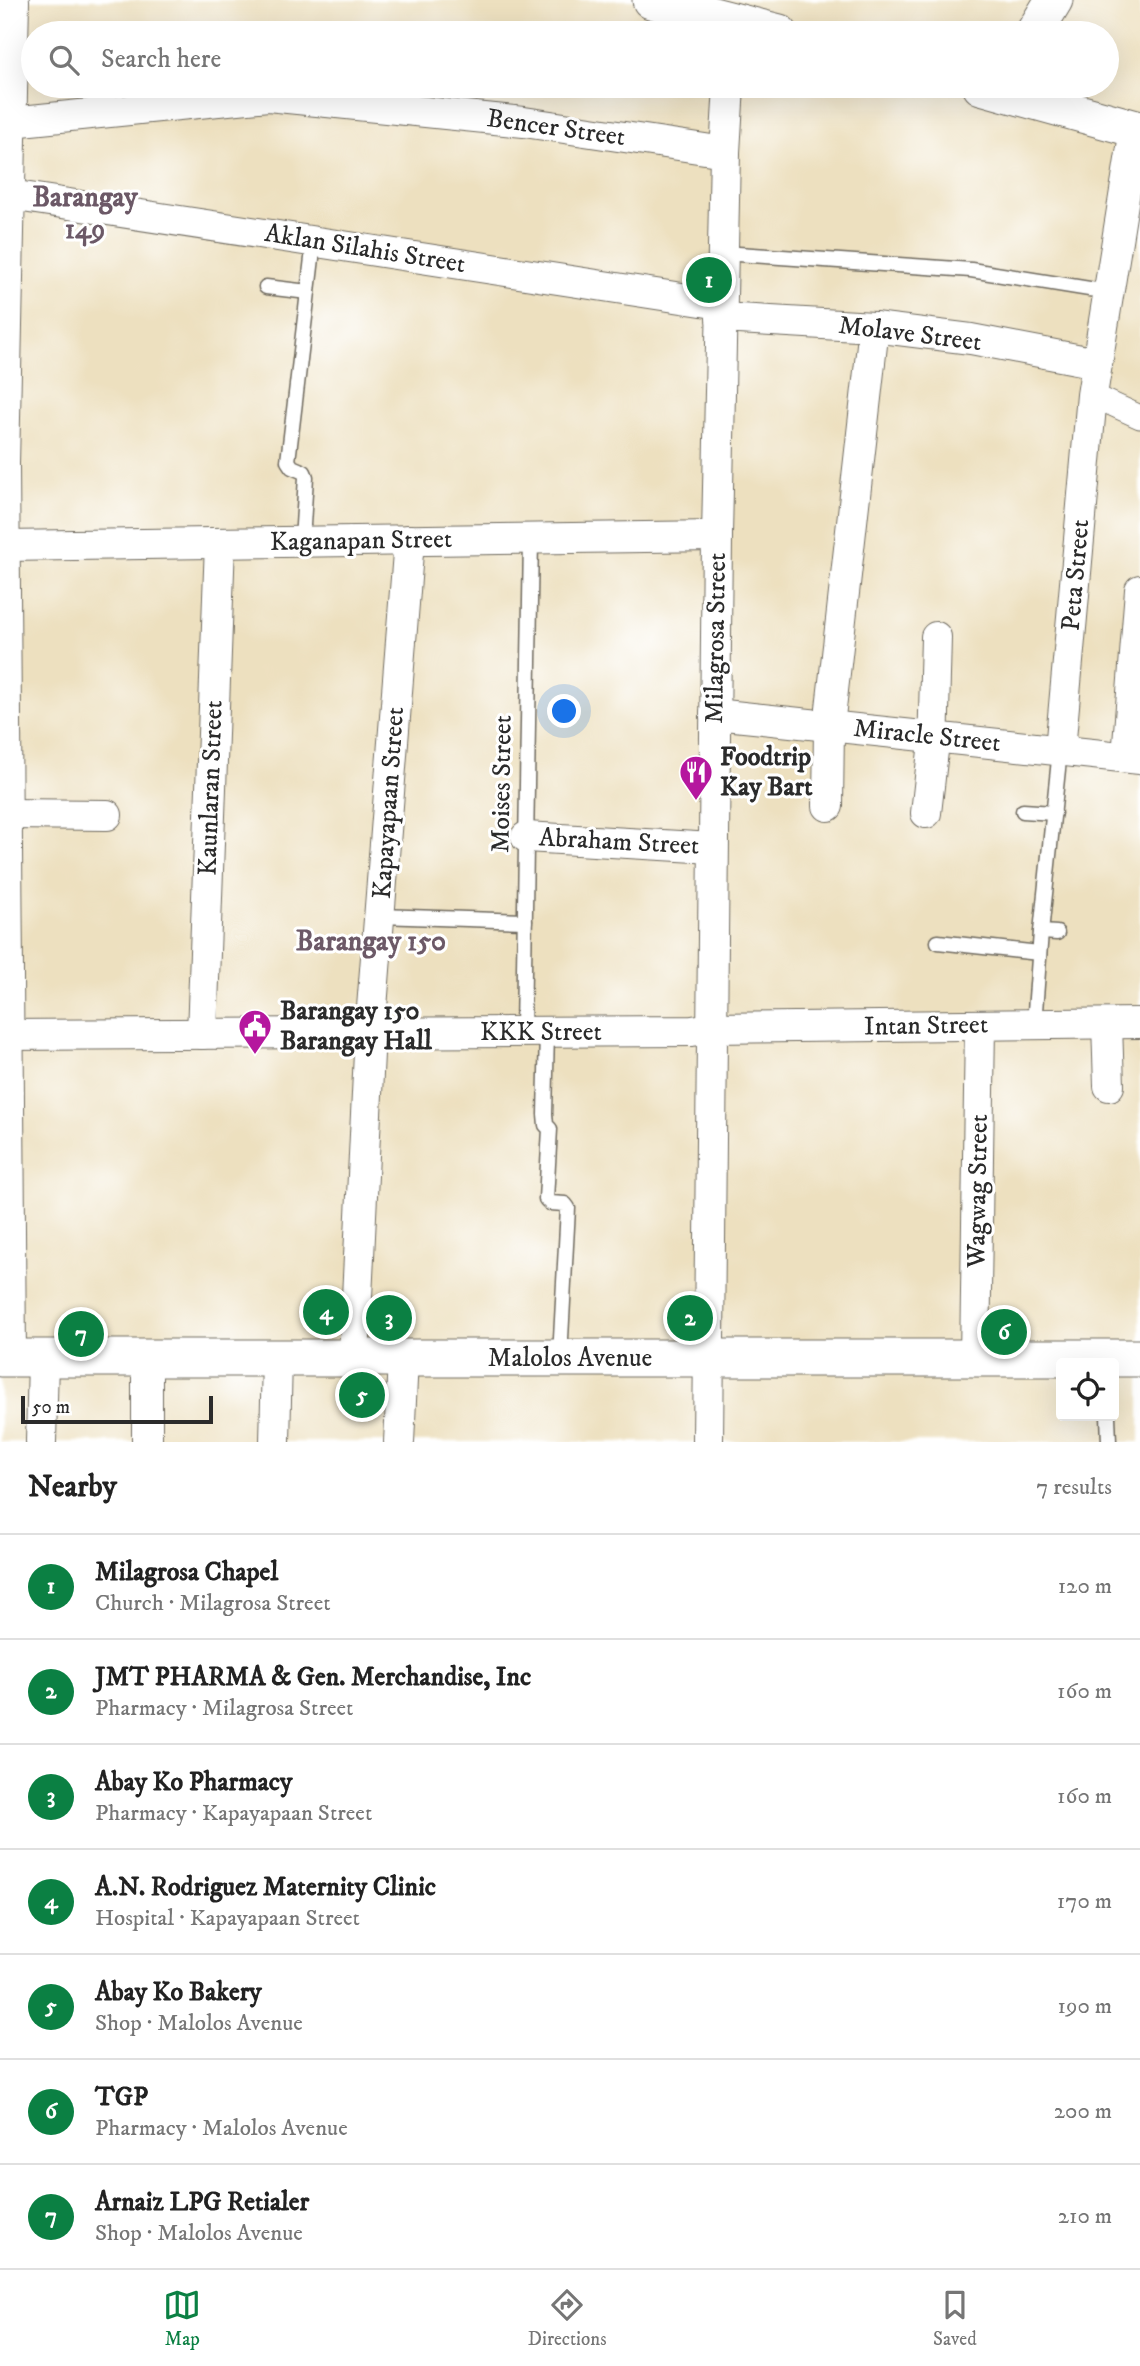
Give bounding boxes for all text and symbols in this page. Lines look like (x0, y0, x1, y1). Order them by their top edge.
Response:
search box (21, 21, 1119, 98)
icon: search (45, 41, 83, 79)
text: Search here (101, 43, 221, 76)
street label: Bencer Street (485, 102, 627, 154)
district label: Barangay 149 (32, 180, 138, 247)
street label: Aklan Silahis Street (262, 217, 468, 281)
pin: 1 (686, 254, 732, 306)
street label: Molave Street (837, 309, 983, 359)
street label: Peta Street (1055, 518, 1097, 632)
street label: Kaganapan Street (270, 523, 452, 559)
street label: Milagrosa Street (698, 552, 734, 724)
your location (547, 694, 581, 728)
street label: Kaunlaran Street (191, 700, 231, 876)
street label: Kapayapaan Street (366, 706, 412, 900)
street label: Miracle Street (852, 712, 1002, 760)
street label: Moises Street (484, 715, 520, 853)
place label: Foodtrip Kay Bart (720, 741, 813, 804)
restaurant icon: Foodtrip Kay Bart (677, 753, 715, 802)
street label: Abraham Street (538, 821, 700, 863)
district label: Barangay 150 (296, 924, 446, 959)
place label: Barangay 150 Barangay Hall (280, 995, 433, 1058)
public building icon: Barangay 150 Barangay Hall (236, 1007, 274, 1056)
street label: Intan Street (864, 1008, 988, 1044)
street label: KKK Street (480, 1016, 602, 1049)
street label: Wagwag Street (960, 1114, 996, 1269)
pin: 4 (303, 1286, 349, 1338)
pin: 3 (366, 1292, 412, 1344)
pin: 2 (667, 1292, 713, 1344)
pin: 6 (981, 1306, 1027, 1358)
pin: 7 (58, 1308, 104, 1360)
street label: Malolos Avenue (488, 1342, 652, 1375)
map controls (1056, 1358, 1119, 1421)
button: locate (1056, 1358, 1119, 1421)
pin: 5 (339, 1369, 385, 1421)
scale bar (21, 1393, 214, 1425)
text: 50 m (32, 1396, 70, 1419)
text: Nearby (28, 1469, 117, 1506)
text: 7 results (1036, 1473, 1112, 1502)
text: Milagrosa Chapel (95, 1556, 278, 1589)
text: 1 (47, 1572, 55, 1601)
text: 120 m (1058, 1572, 1112, 1601)
text: Church · Milagrosa Street (95, 1589, 331, 1618)
text: JMT PHARMA & Gen. Merchandise, Inc (95, 1661, 531, 1694)
text: 2 (45, 1677, 57, 1706)
text: 160 m (1057, 1677, 1112, 1706)
text: Pharmacy · Milagrosa Street (95, 1694, 353, 1723)
text: Abay Ko Pharmacy (95, 1766, 292, 1799)
text: 3 (47, 1782, 55, 1811)
text: 160 m (1057, 1782, 1112, 1811)
text: Pharmacy · Kapayapaan Street (95, 1799, 372, 1828)
text: A.N. Rodriguez Maternity Clinic (95, 1871, 436, 1904)
text: 4 (44, 1887, 58, 1916)
text: 170 m (1057, 1887, 1112, 1916)
text: Hospital · Kapayapaan Street (95, 1904, 360, 1933)
text: Abay Ko Bakery (95, 1976, 262, 2009)
text: 5 (45, 1992, 57, 2021)
text: 190 m (1058, 1992, 1112, 2021)
text: Shop · Malolos Avenue (95, 2009, 303, 2038)
text: TGP (95, 2081, 148, 2114)
text: 6 (45, 2097, 57, 2126)
text: 200 m (1054, 2097, 1112, 2126)
text: Pharmacy · Malolos Avenue (95, 2114, 348, 2143)
text: Arnaiz LPG Retialer (95, 2186, 309, 2219)
text: 7 (45, 2202, 57, 2231)
text: 210 m (1058, 2202, 1112, 2231)
text: Shop · Malolos Avenue (95, 2219, 303, 2248)
tab: Map (163, 2286, 201, 2351)
tab: Directions (528, 2286, 607, 2351)
tab: Saved (933, 2286, 977, 2351)

